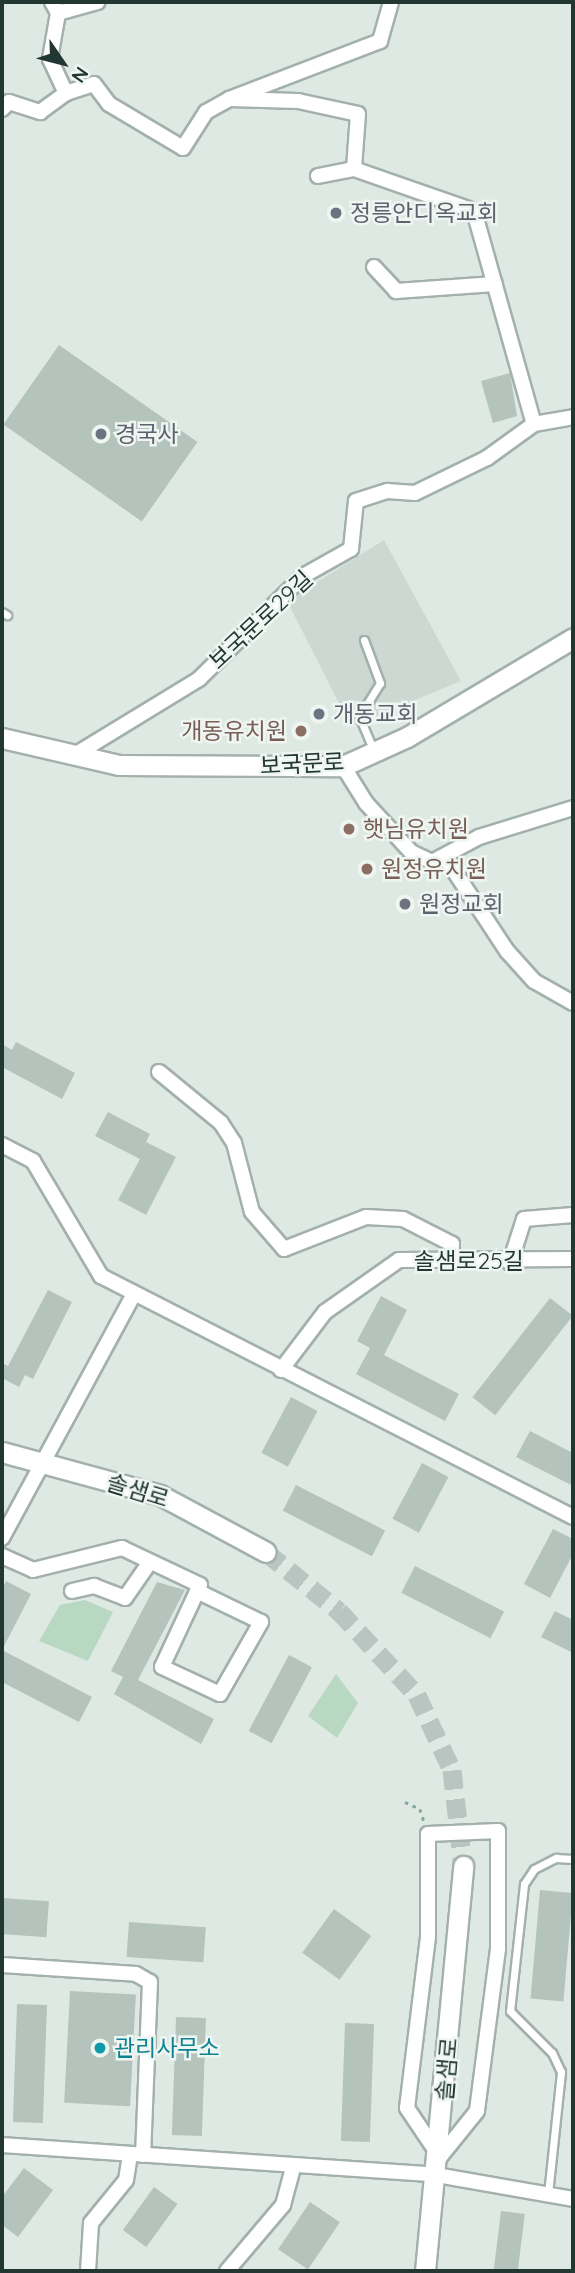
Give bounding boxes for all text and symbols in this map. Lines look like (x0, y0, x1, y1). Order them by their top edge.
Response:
north arrow (28, 28, 98, 98)
text: N (66, 62, 94, 88)
place label: 정릉안디옥교회 (350, 199, 498, 227)
marker: 정릉안디옥교회 (328, 205, 344, 221)
place label: 경국사 (115, 420, 178, 448)
marker: 경국사 (93, 426, 109, 442)
street label: 보국문로29길 (204, 565, 318, 675)
place label: 개동교회 (333, 700, 418, 728)
marker: 개동교회 (311, 706, 327, 722)
place label: 개동유치원 (181, 717, 287, 745)
marker: 개동유치원 (293, 723, 309, 739)
street label: 보국문로 (259, 748, 345, 780)
place label: 햇님유치원 (363, 815, 469, 843)
marker: 햇님유치원 (341, 821, 357, 837)
place label: 원정유치원 (381, 855, 487, 883)
marker: 원정유치원 (359, 861, 375, 877)
place label: 원정교회 (419, 890, 504, 918)
marker: 원정교회 (397, 896, 413, 912)
street label: 솔샘로25길 (414, 1247, 524, 1275)
street label: 솔샘로 (104, 1469, 172, 1513)
place label: 관리사무소 (114, 2034, 220, 2062)
street label: 솔샘로 (430, 2036, 464, 2102)
marker: 관리사무소 (92, 2040, 108, 2056)

